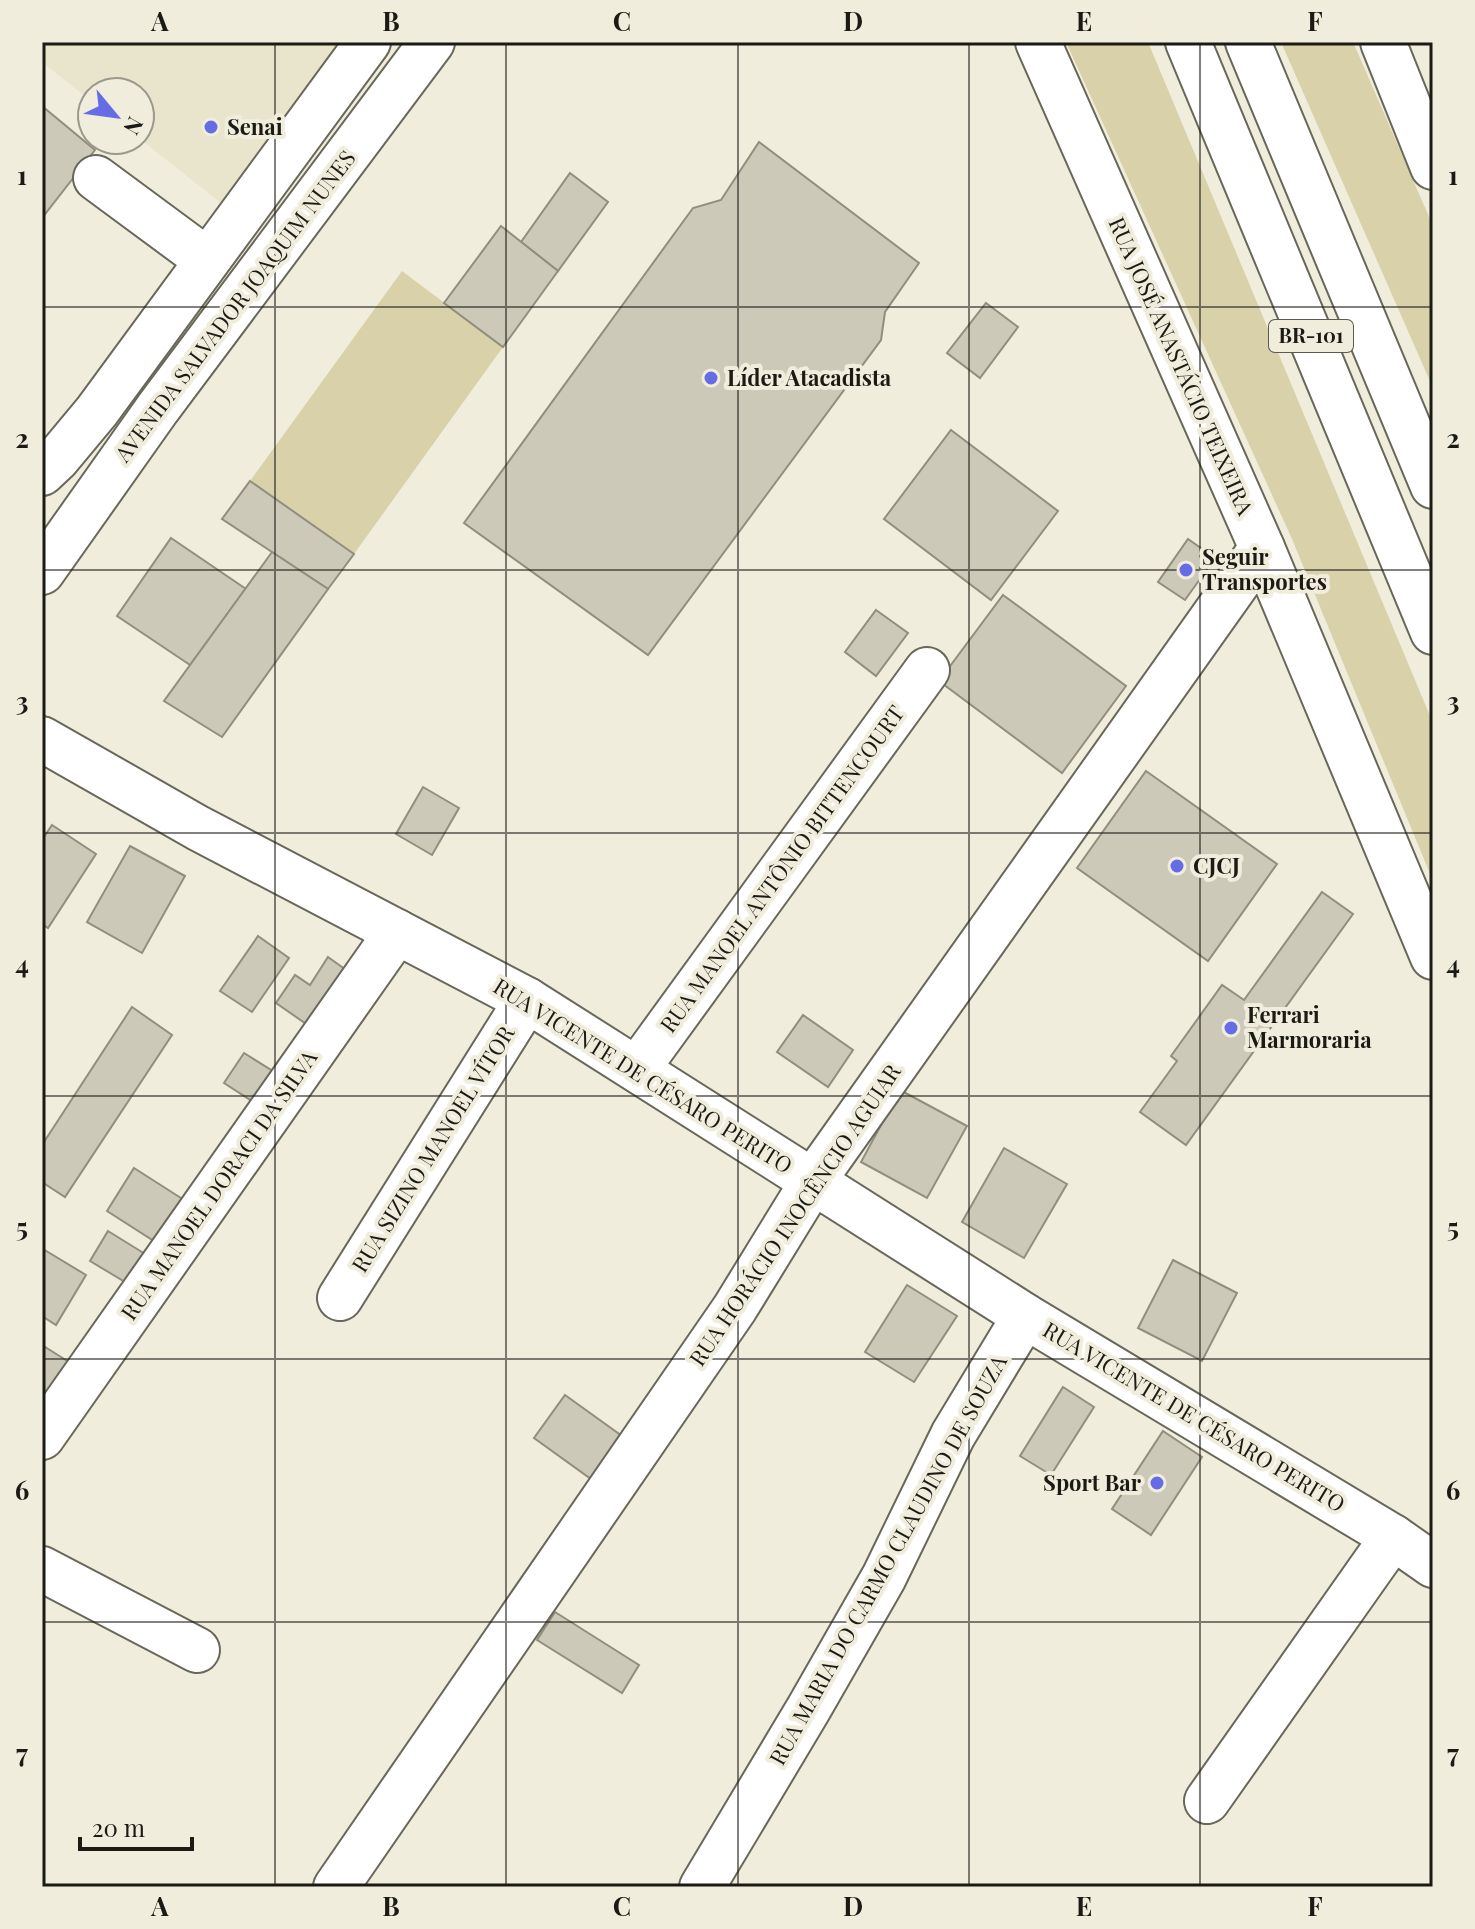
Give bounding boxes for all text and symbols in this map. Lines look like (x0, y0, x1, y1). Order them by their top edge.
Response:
text: A (150, 3, 169, 38)
text: B (382, 3, 400, 38)
text: C (613, 3, 631, 38)
text: D (843, 3, 863, 38)
text: E (1076, 3, 1092, 38)
text: F (1307, 3, 1323, 38)
north arrow (76, 76, 156, 156)
place label: Senai (227, 111, 283, 141)
text: N (117, 112, 151, 140)
marker: Senai (202, 118, 220, 136)
street label: AVENIDA SALVADOR JOAQUIM NUNES (106, 144, 361, 468)
text: 1 (17, 157, 27, 192)
text: 1 (1448, 157, 1458, 192)
street label: RUA JOSÉ ANASTÁCIO TEIXEIRA (1103, 212, 1261, 519)
road number: BR-101 (1269, 320, 1353, 352)
place label: Líder Atacadista (727, 362, 892, 392)
marker: Líder Atacadista (702, 369, 720, 387)
text: 2 (15, 420, 29, 455)
text: 2 (1446, 420, 1460, 455)
place label: Seguir Transportes (1202, 541, 1327, 596)
marker: Seguir Transportes (1177, 561, 1195, 579)
text: 3 (16, 683, 28, 718)
text: 3 (1447, 683, 1459, 718)
street label: RUA MANOEL ANTÔNIO BITTENCOURT (652, 699, 910, 1038)
place label: CJCJ (1193, 850, 1240, 880)
marker: CJCJ (1168, 857, 1186, 875)
text: 4 (15, 946, 29, 981)
text: 4 (1446, 946, 1460, 981)
street label: RUA VICENTE DE CÉSARO PERITO (488, 970, 799, 1180)
place label: Ferrari Marmoraria (1247, 999, 1372, 1054)
street label: RUA SIZINO MANOEL VÍTOR (344, 1019, 521, 1277)
marker: Ferrari Marmoraria (1222, 1019, 1240, 1037)
street label: RUA MANOEL DORACI DA SILVA (113, 1043, 323, 1325)
street label: RUA HORÁCIO INOCÊNCIO AGUIAR (682, 1057, 907, 1371)
text: 5 (16, 1209, 28, 1244)
text: 5 (1447, 1209, 1459, 1244)
street label: RUA VICENTE DE CÉSARO PERITO (1038, 1314, 1351, 1518)
street label: RUA MARIA DO CARMO CLAUDINO DE SOUZA (761, 1349, 1013, 1770)
place label: Sport Bar (1043, 1467, 1142, 1497)
text: 6 (15, 1472, 29, 1507)
text: 6 (1446, 1472, 1460, 1507)
marker: Sport Bar (1148, 1474, 1166, 1492)
text: 7 (16, 1735, 28, 1770)
text: 7 (1447, 1735, 1459, 1770)
scale bar (80, 1801, 192, 1851)
text: 20 m (92, 1811, 145, 1843)
text: A (150, 1888, 169, 1923)
text: B (382, 1888, 400, 1923)
text: C (613, 1888, 631, 1923)
text: D (843, 1888, 863, 1923)
text: E (1076, 1888, 1092, 1923)
text: F (1307, 1888, 1323, 1923)

